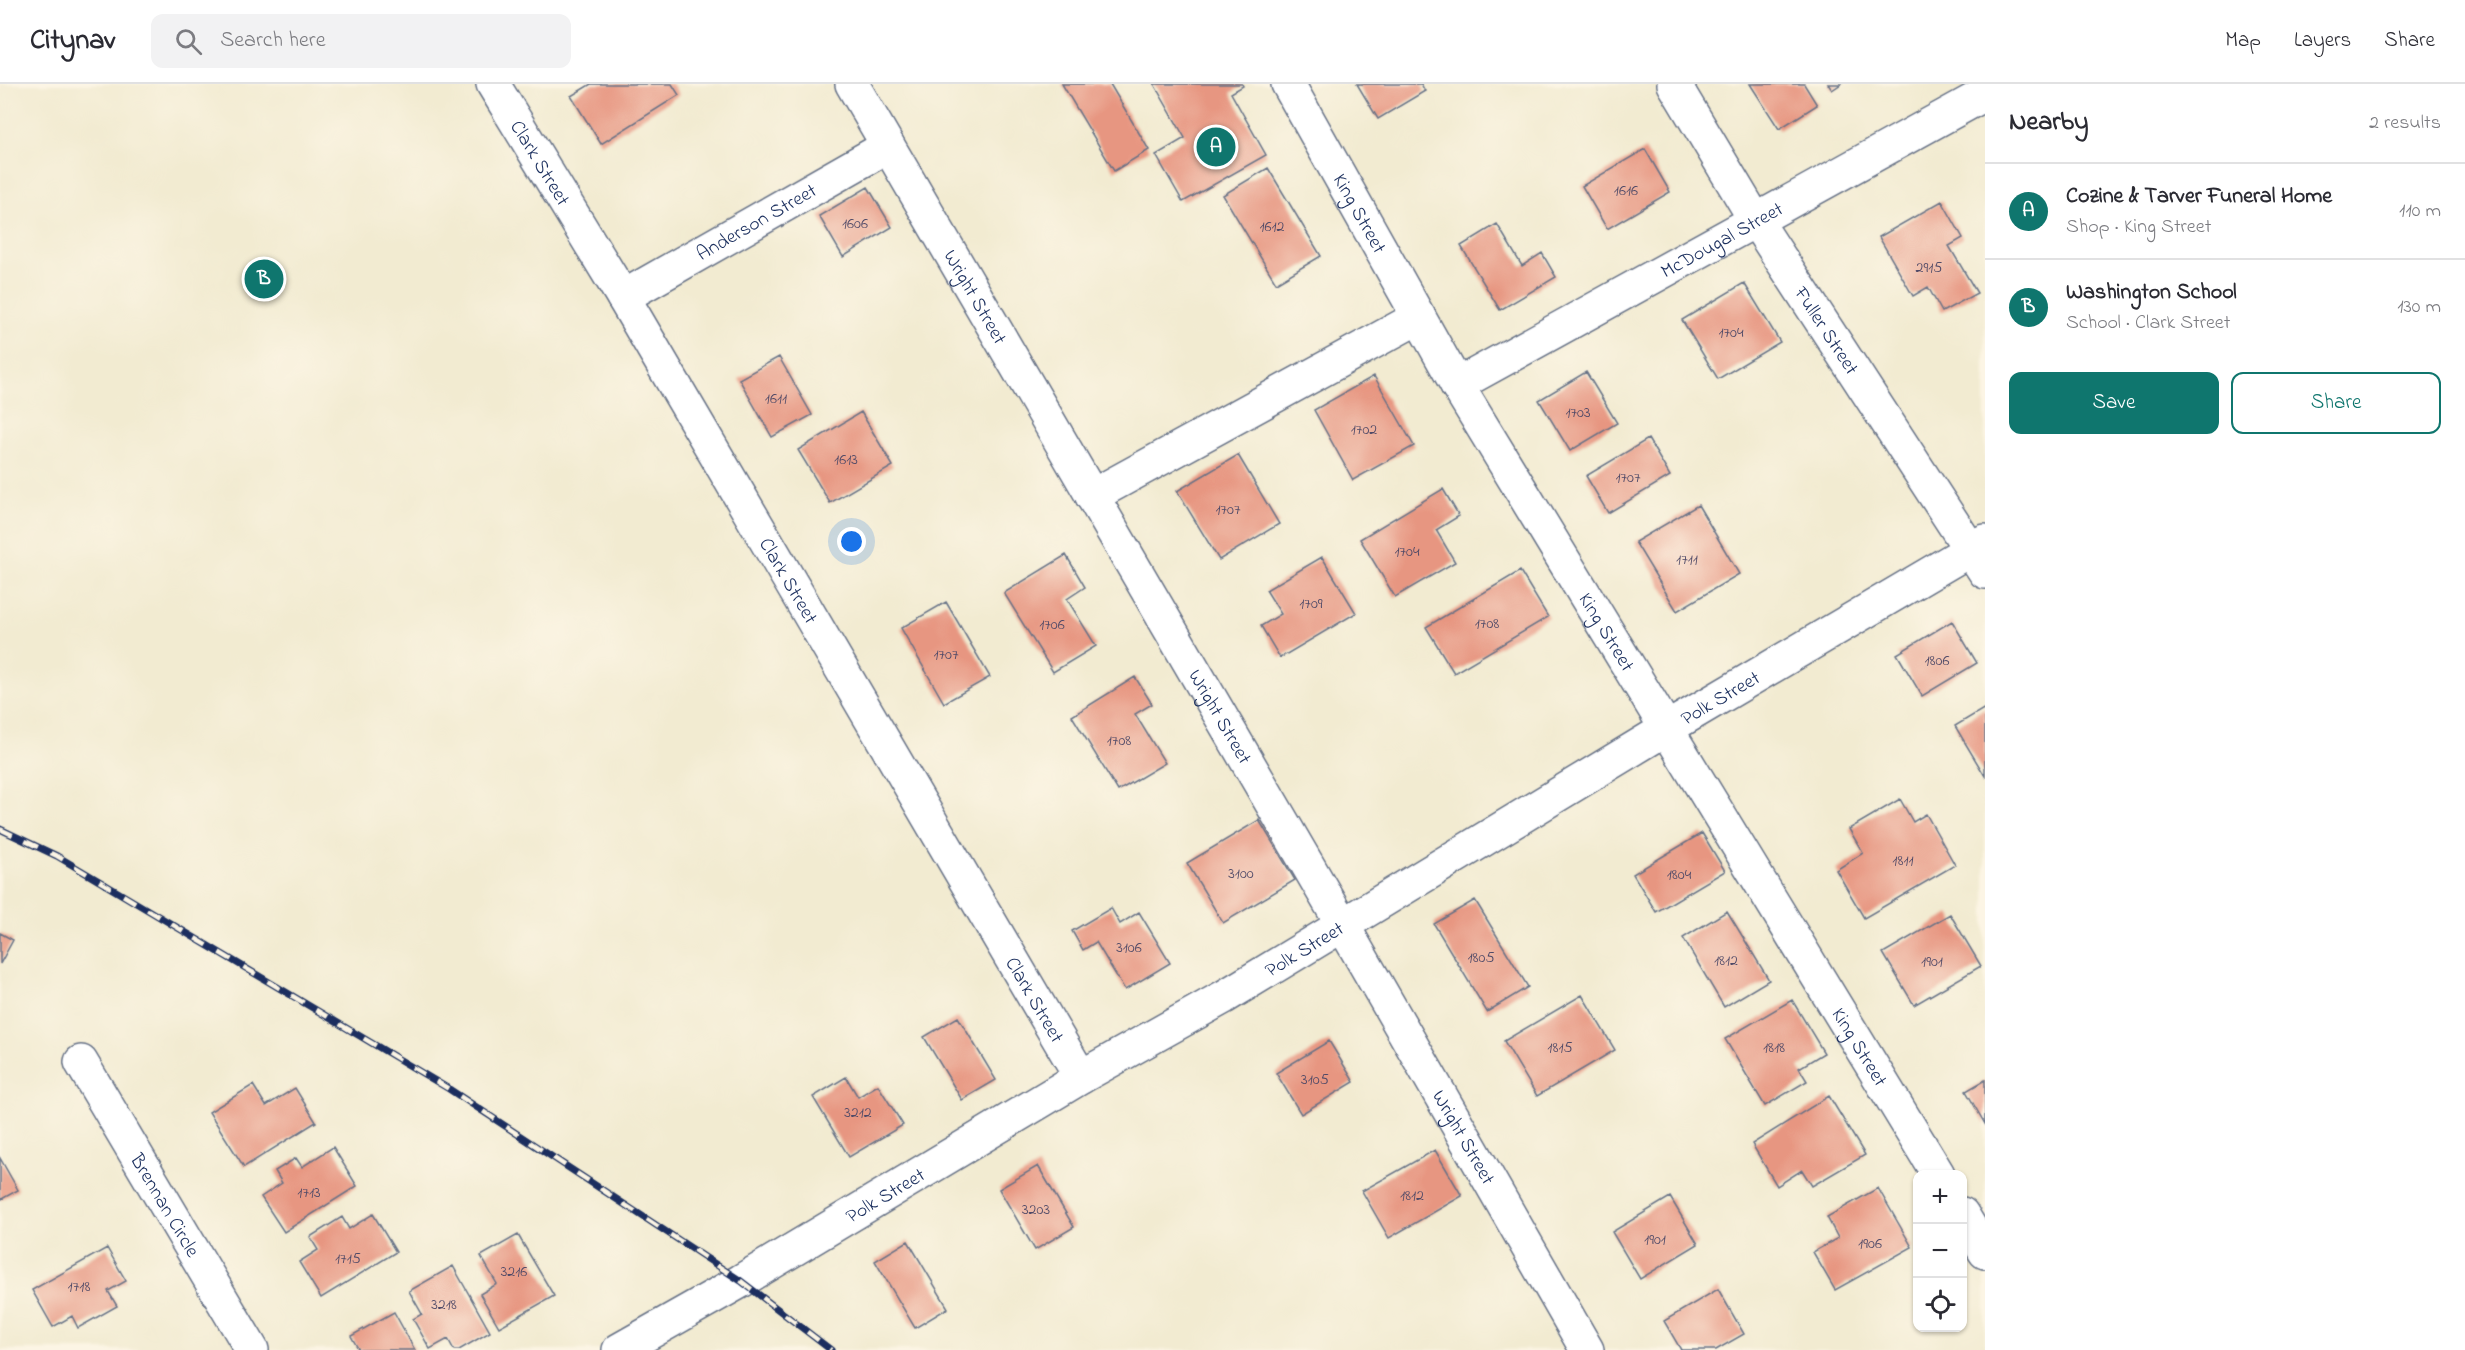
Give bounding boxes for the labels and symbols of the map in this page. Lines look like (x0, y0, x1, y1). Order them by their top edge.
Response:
street label: Clark Street (502, 115, 576, 212)
pin: A (1196, 124, 1236, 170)
street label: King Street (1324, 169, 1393, 260)
street label: Anderson Street (692, 177, 823, 269)
house number: 1616 (1614, 179, 1638, 203)
street label: McDougal Street (1656, 196, 1790, 287)
house number: 1606 (842, 212, 868, 236)
house number: 1612 (1259, 215, 1285, 239)
street label: Wright Street (935, 245, 1013, 351)
pin: B (244, 256, 284, 302)
house number: 2915 (1915, 256, 1943, 280)
street label: Fuller Street (1785, 281, 1865, 382)
house number: 1704 (1718, 321, 1744, 345)
house number: 1611 (765, 387, 787, 411)
house number: 1703 (1565, 401, 1591, 425)
house number: 1702 (1351, 418, 1377, 442)
house number: 1613 (834, 448, 858, 472)
house number: 1707 (1615, 466, 1641, 490)
house number: 1707 (1215, 498, 1241, 522)
your location (837, 527, 866, 556)
street label: Clark Street (750, 533, 824, 630)
house number: 1704 (1394, 540, 1420, 564)
house number: 1711 (1676, 548, 1698, 572)
street label: King Street (1570, 588, 1641, 678)
house number: 1709 (1299, 592, 1323, 616)
house number: 1708 (1475, 612, 1499, 636)
house number: 1706 (1039, 613, 1065, 637)
house number: 1707 (933, 643, 959, 667)
house number: 1806 (1924, 649, 1950, 673)
street label: Polk Street (1676, 664, 1767, 734)
street label: Wright Street (1180, 665, 1258, 771)
house number: 1708 (1107, 729, 1131, 753)
house number: 1811 (1892, 849, 1914, 873)
house number: 3100 (1228, 862, 1254, 886)
house number: 1804 (1667, 863, 1692, 887)
street label: Polk Street (1260, 915, 1351, 986)
house number: 3106 (1116, 936, 1142, 960)
house number: 1805 (1467, 946, 1495, 970)
house number: 1812 (1714, 949, 1738, 973)
house number: 1901 (1921, 950, 1943, 974)
street label: Clark Street (997, 952, 1070, 1049)
street label: King Street (1823, 1003, 1894, 1093)
house number: 1815 (1547, 1036, 1573, 1060)
house number: 1818 (1763, 1036, 1785, 1060)
house number: 3105 (1301, 1068, 1329, 1092)
street label: Wright Street (1423, 1085, 1501, 1191)
house number: 3212 (844, 1101, 872, 1125)
street label: Brennan Circle (121, 1148, 206, 1263)
street label: Polk Street (841, 1162, 932, 1232)
house number: 1713 (297, 1181, 321, 1205)
house number: 1812 (1400, 1184, 1424, 1208)
house number: 3203 (1022, 1198, 1050, 1222)
house number: 1901 (1644, 1228, 1666, 1252)
house number: 1906 (1858, 1232, 1882, 1256)
house number: 1715 (335, 1247, 361, 1271)
house number: 3216 (501, 1260, 527, 1284)
house number: 1718 (68, 1275, 90, 1299)
house number: 3218 (431, 1293, 457, 1317)

